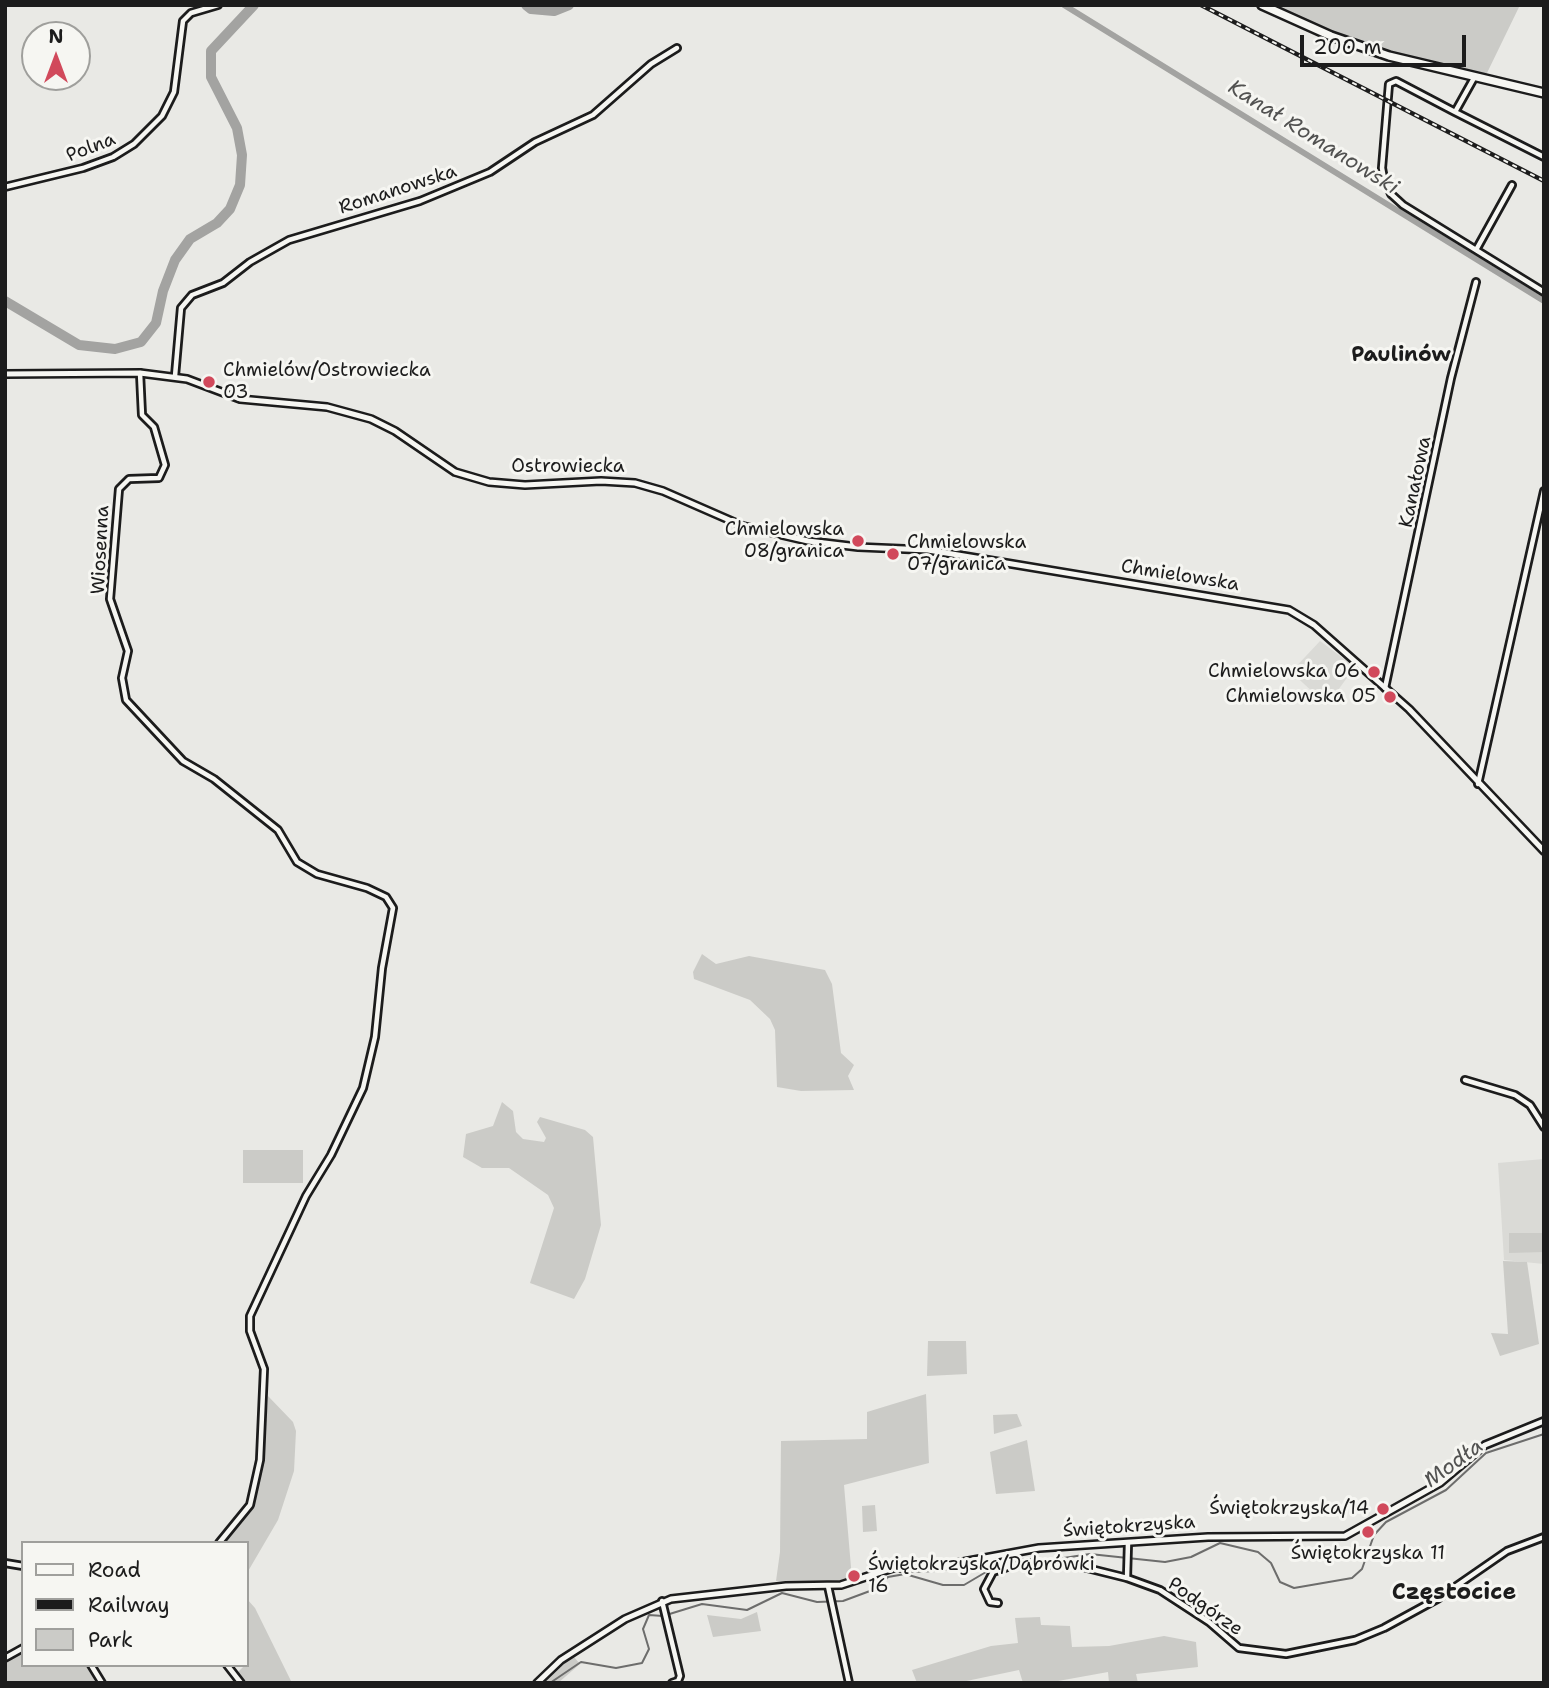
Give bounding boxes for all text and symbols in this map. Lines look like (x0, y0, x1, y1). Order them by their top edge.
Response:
north arrow (21, 21, 91, 91)
scale bar (1304, 21, 1470, 65)
text: N (48, 24, 64, 49)
text: 200 m (1313, 33, 1382, 61)
water label: Kanał Romanowski (1223, 75, 1403, 201)
street label: Polna (63, 128, 119, 168)
street label: Romanowska (336, 160, 460, 220)
district label: Paulinów (1351, 343, 1451, 369)
place label: Chmielów/Ostrowiecka 03 (223, 360, 431, 404)
marker: Chmielów/Ostrowiecka 03 (201, 374, 217, 390)
street label: Kanałowa (1395, 434, 1437, 530)
street label: Ostrowiecka (511, 456, 625, 478)
street label: Wiosenna (87, 505, 115, 595)
place label: Chmielowska 08/granica (725, 519, 844, 563)
place label: Chmielowska 07/granica (907, 532, 1026, 576)
marker: Chmielowska 08/granica (850, 533, 866, 549)
marker: Chmielowska 07/granica (885, 546, 901, 562)
street label: Chmielowska (1119, 555, 1241, 597)
place label: Chmielowska 06 (1208, 661, 1360, 683)
marker: Chmielowska 06 (1366, 664, 1382, 680)
place label: Chmielowska 05 (1226, 686, 1376, 708)
marker: Chmielowska 05 (1382, 689, 1398, 705)
water label: Modła (1420, 1434, 1488, 1494)
place label: Świętokrzyska/14 (1209, 1498, 1369, 1520)
marker: Świętokrzyska/14 (1375, 1501, 1391, 1517)
street label: Świętokrzyska (1062, 1511, 1196, 1543)
marker: Świętokrzyska 11 (1360, 1524, 1376, 1540)
legend (21, 1541, 248, 1667)
place label: Świętokrzyska 11 (1291, 1543, 1445, 1565)
place label: Świętokrzyska/Dąbrówki 16 (868, 1554, 1095, 1598)
text: Road (88, 1556, 141, 1584)
marker: Świętokrzyska/Dąbrówki 16 (846, 1568, 862, 1584)
street label: Podgórze (1163, 1573, 1247, 1641)
district label: Częstocice (1392, 1579, 1516, 1607)
text: Railway (88, 1591, 170, 1619)
text: Park (88, 1626, 133, 1654)

